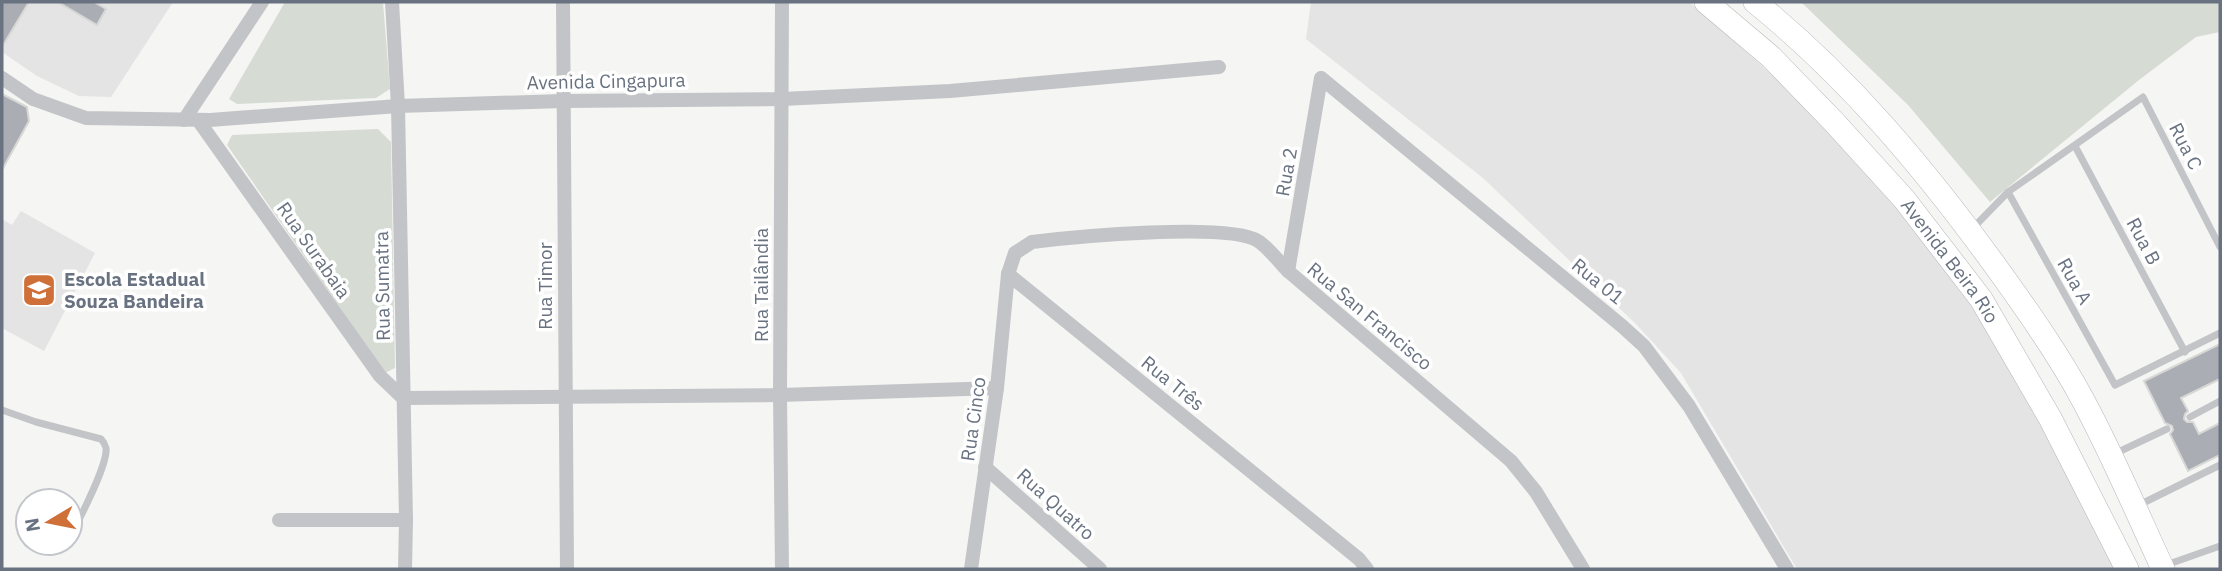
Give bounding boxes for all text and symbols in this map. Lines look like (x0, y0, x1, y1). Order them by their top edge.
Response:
street label: Avenida Cingapura (526, 68, 686, 94)
street label: Rua C (2164, 119, 2208, 174)
street label: Rua 2 (1270, 146, 1302, 198)
street label: Avenida Beira Rio (1896, 194, 2004, 327)
street label: Rua Surabaia (272, 197, 356, 303)
street label: Rua B (2122, 213, 2166, 269)
street label: Rua Tailândia (749, 228, 773, 342)
street label: Rua Sumatra (369, 231, 395, 341)
street label: Rua Timor (533, 242, 557, 330)
street label: Rua 01 (1567, 253, 1629, 309)
street label: Rua A (2052, 253, 2098, 309)
street label: Rua San Francisco (1303, 257, 1437, 375)
place label: Escola Estadual Souza Bandeira (64, 267, 205, 313)
school or university icon: Escola Estadual Souza Bandeira (20, 271, 58, 309)
street label: Rua Três (1137, 350, 1209, 416)
street label: Rua Cinco (955, 375, 991, 463)
street label: Rua Quatro (1012, 463, 1100, 545)
north arrow (14, 487, 84, 557)
text: N (19, 516, 45, 534)

